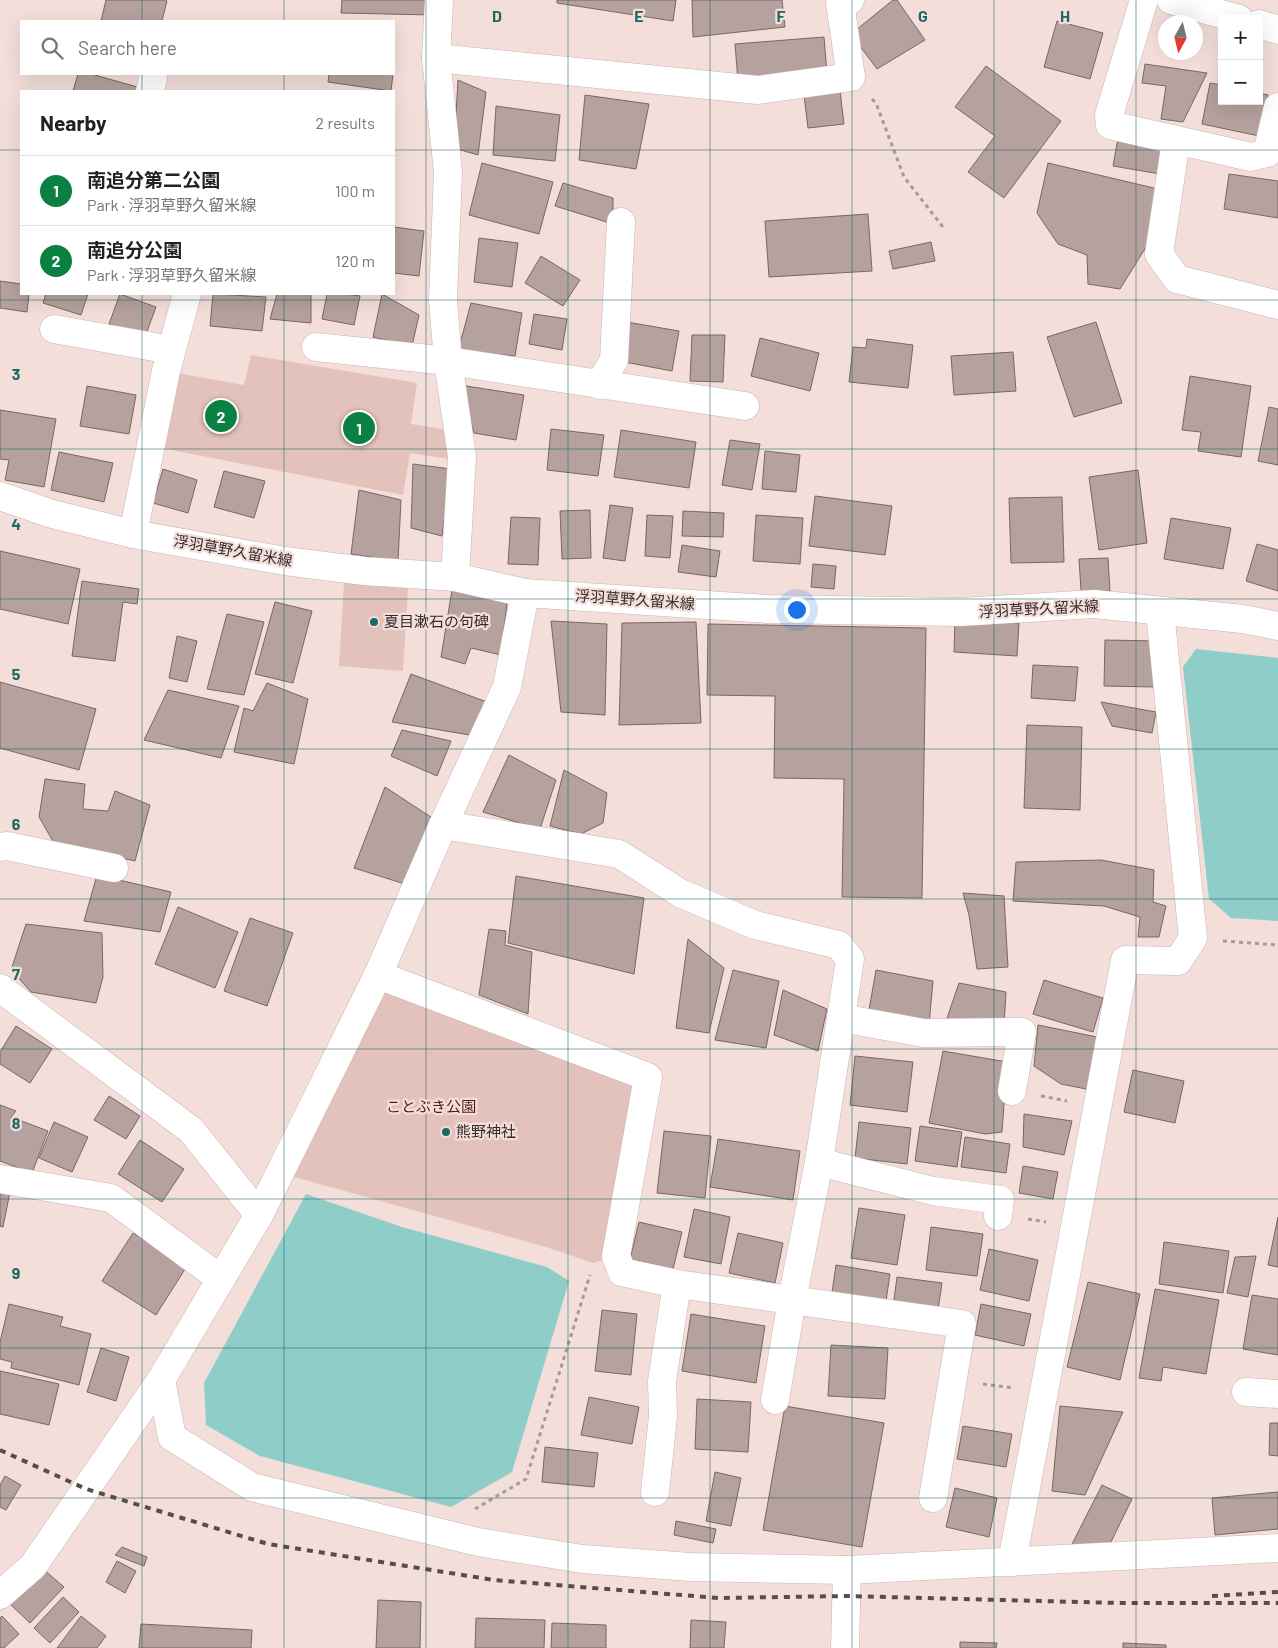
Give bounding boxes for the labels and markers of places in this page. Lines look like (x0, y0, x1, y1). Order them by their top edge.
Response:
pin: 2 (205, 397, 237, 435)
pin: 1 (343, 409, 375, 447)
place label: 夏目漱石の句碑 (384, 612, 489, 630)
marker: 夏目漱石の句碑 (368, 616, 380, 628)
place label: 熊野神社 (456, 1122, 516, 1140)
marker: 熊野神社 (440, 1126, 452, 1138)

